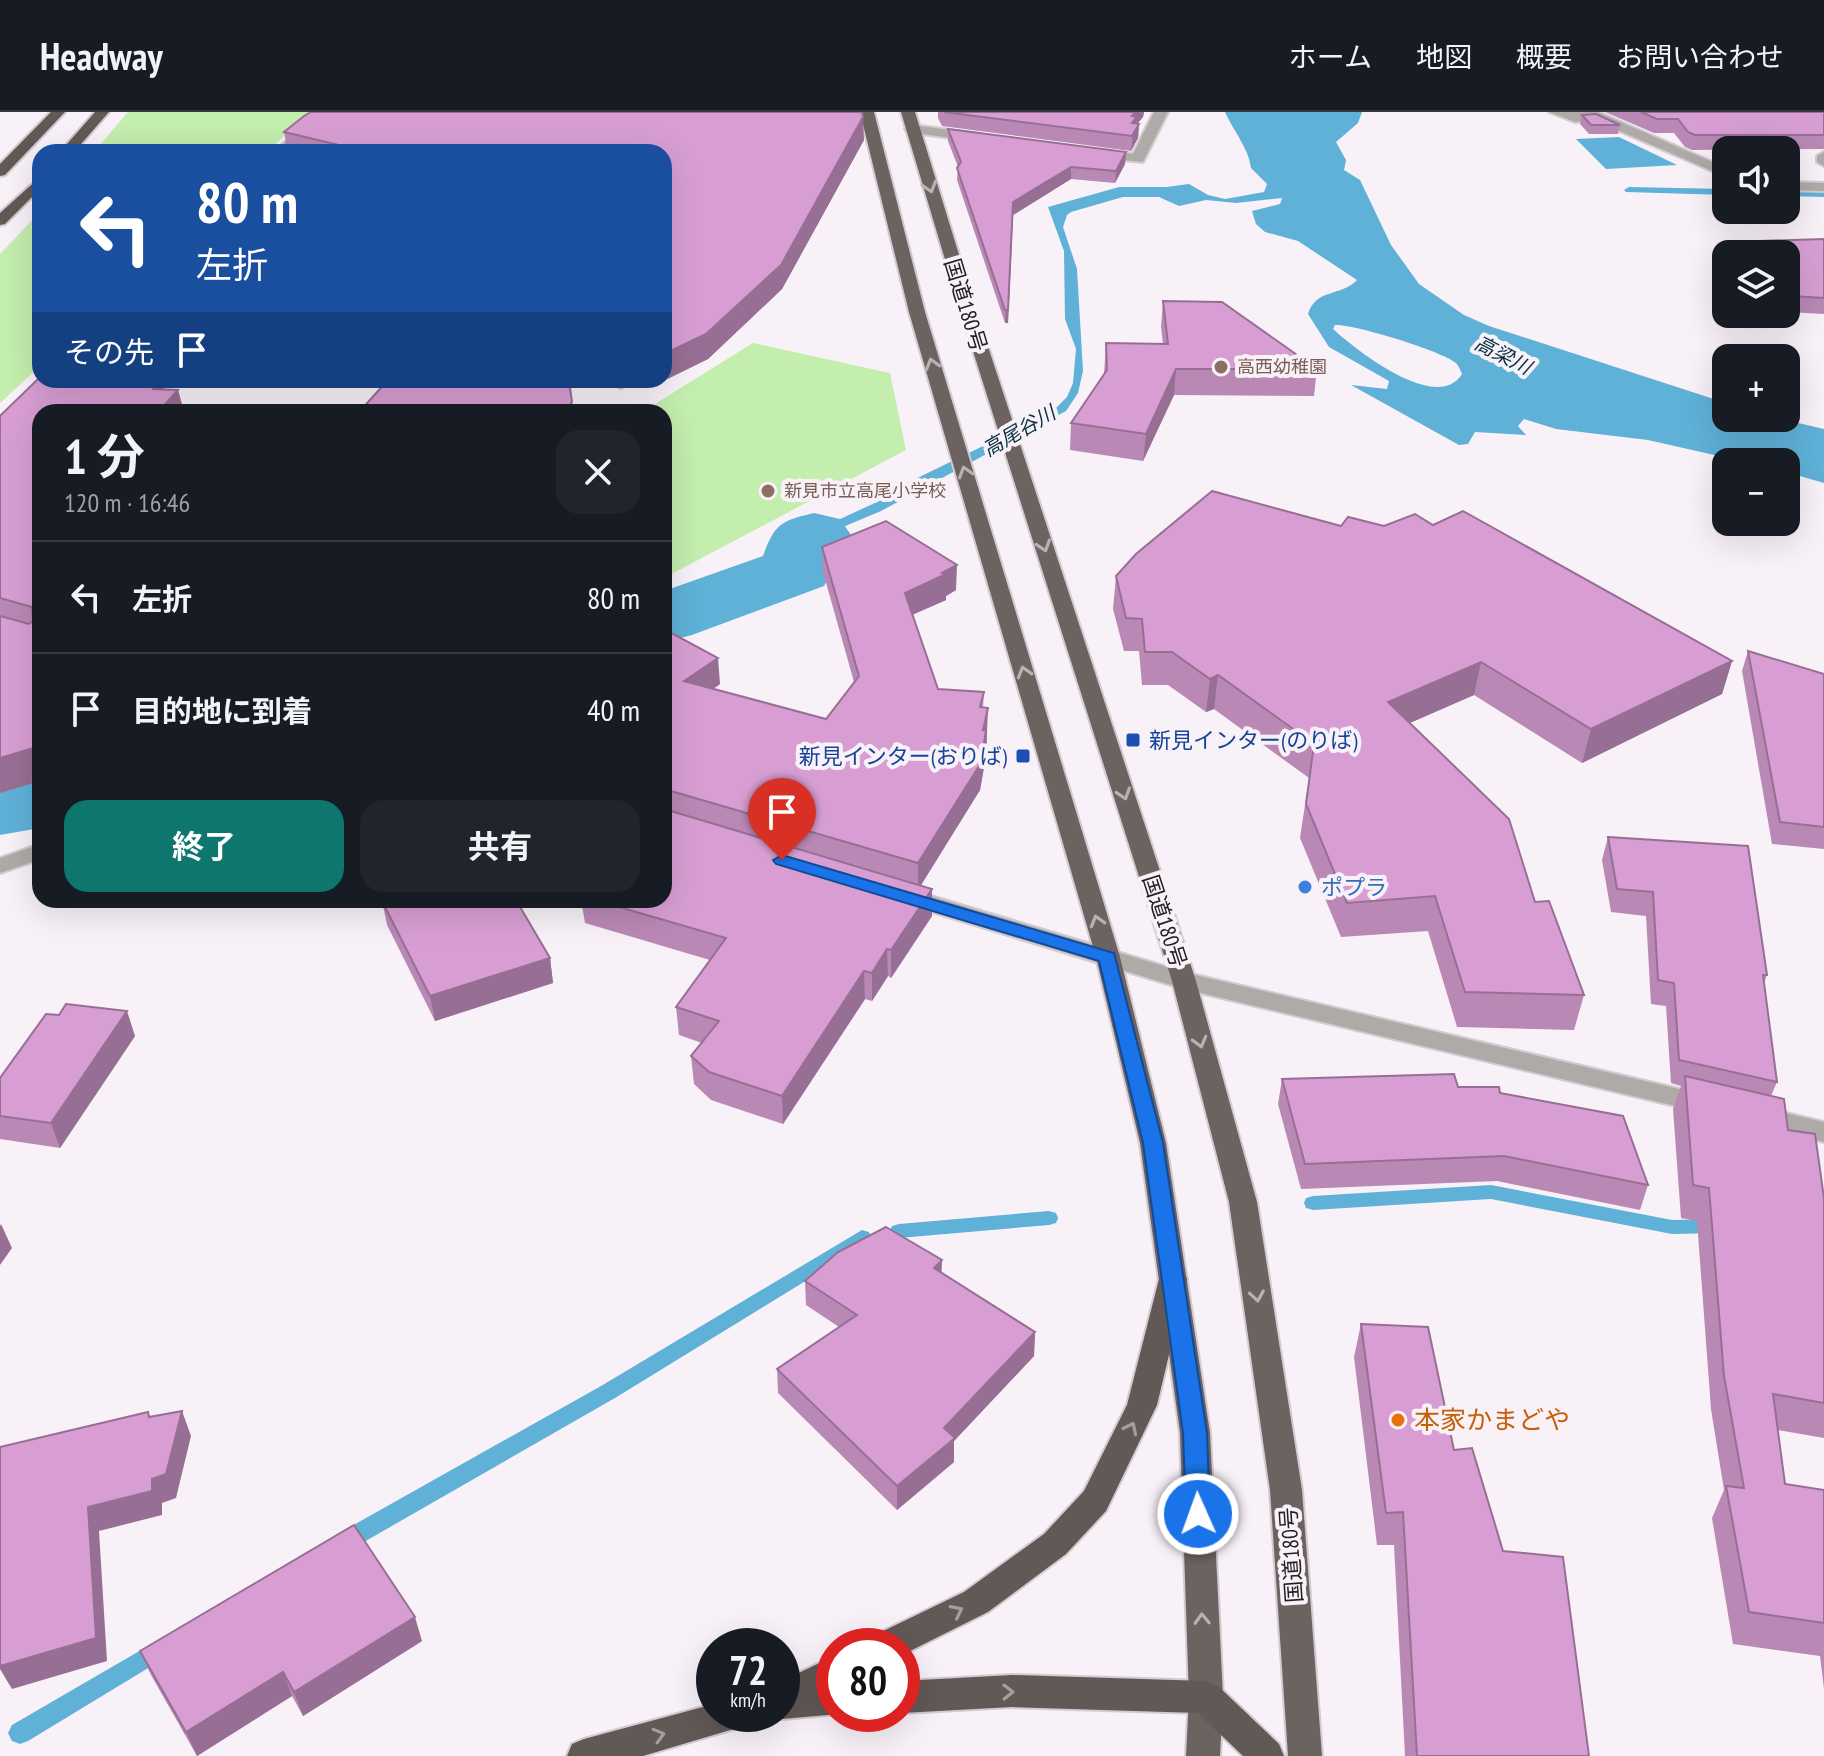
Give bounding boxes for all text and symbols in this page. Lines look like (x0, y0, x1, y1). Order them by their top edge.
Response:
text: Headway (40, 31, 163, 80)
text: ホーム (1289, 38, 1372, 75)
text: 地図 (1416, 38, 1472, 75)
text: 概要 (1516, 38, 1572, 75)
text: お問い合わせ (1616, 38, 1784, 75)
map controls (1712, 136, 1800, 536)
button: sound (1712, 136, 1800, 224)
text: 80 m (196, 166, 298, 238)
icon: left (64, 176, 168, 280)
one-way arrow (921, 180, 937, 193)
button: layers (1712, 240, 1800, 328)
text: 左折 (196, 241, 268, 288)
street label: 国道180号 (939, 255, 993, 355)
icon: arrive (170, 328, 214, 372)
water label: 高梁川 (1470, 330, 1537, 381)
text: その先 (64, 332, 154, 371)
button: + (1712, 344, 1800, 432)
place label: 高西幼稚園 (1237, 355, 1327, 378)
one-way arrow (925, 357, 942, 371)
marker: 高西幼稚園 (1212, 358, 1230, 376)
water label: 高尾谷川 (978, 399, 1062, 462)
text: 1 分 (64, 425, 145, 487)
button: close (556, 430, 640, 514)
button: − (1712, 448, 1800, 536)
one-way arrow (958, 466, 974, 479)
place label: 新見市立高尾小学校 (784, 479, 946, 502)
marker: 新見市立高尾小学校 (759, 482, 777, 500)
text: 120 m · 16:46 (64, 486, 190, 519)
one-way arrow (1034, 539, 1050, 553)
icon: left (64, 575, 108, 619)
text: 80 m (587, 578, 640, 617)
text: 左折 (132, 579, 192, 618)
one-way arrow (1017, 665, 1033, 679)
icon: arrive (64, 687, 108, 731)
text: 40 m (587, 690, 640, 729)
text: 目的地に到着 (132, 691, 312, 730)
place label: 新見インター(のりば) (1149, 726, 1358, 754)
marker: 新見インター(のりば) (1124, 731, 1142, 749)
place label: 新見インター(おりば) (799, 742, 1008, 770)
marker: 新見インター(おりば) (1014, 747, 1032, 765)
pin (748, 778, 816, 860)
one-way arrow (1114, 786, 1130, 800)
icon: arrive (760, 790, 804, 834)
button: 終了 (64, 800, 344, 892)
button: 共有 (360, 800, 640, 892)
street label: 国道180号 (1137, 871, 1193, 971)
place label: ポプラ (1321, 873, 1387, 901)
marker: ポプラ (1296, 878, 1314, 896)
one-way arrow (1090, 915, 1106, 929)
one-way arrow (1191, 1035, 1208, 1049)
one-way arrow (1248, 1289, 1265, 1302)
place label: 本家かまどや (1414, 1403, 1570, 1436)
marker: 本家かまどや (1389, 1411, 1407, 1429)
one-way arrow (1121, 1421, 1137, 1436)
position arrow (1156, 1472, 1240, 1556)
street label: 国道180号 (1274, 1506, 1308, 1604)
one-way arrow (948, 1605, 963, 1621)
one-way arrow (1194, 1612, 1211, 1625)
speed limit sign: 80 (816, 1628, 920, 1732)
text: 72 (729, 1644, 767, 1696)
one-way arrow (1002, 1683, 1015, 1700)
text: km/h (730, 1687, 766, 1713)
one-way arrow (652, 1728, 666, 1744)

